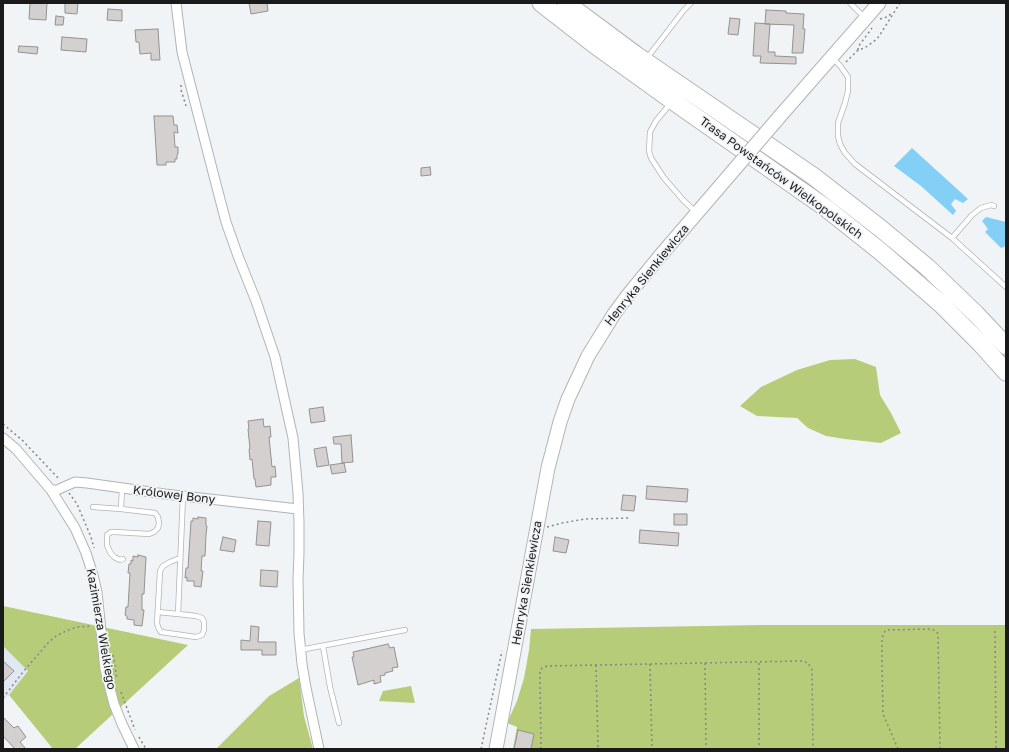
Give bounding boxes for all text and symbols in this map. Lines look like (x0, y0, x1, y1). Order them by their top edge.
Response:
street label: Trasa Powstańców Wielkopolskich (697, 114, 865, 242)
street label: Henryka Sienkiewicza (602, 221, 692, 329)
street label: Królowej Bony (132, 483, 216, 507)
street label: Henryka Sienkiewicza (509, 520, 545, 646)
street label: Kazimierza Wielkiego (83, 567, 119, 691)

